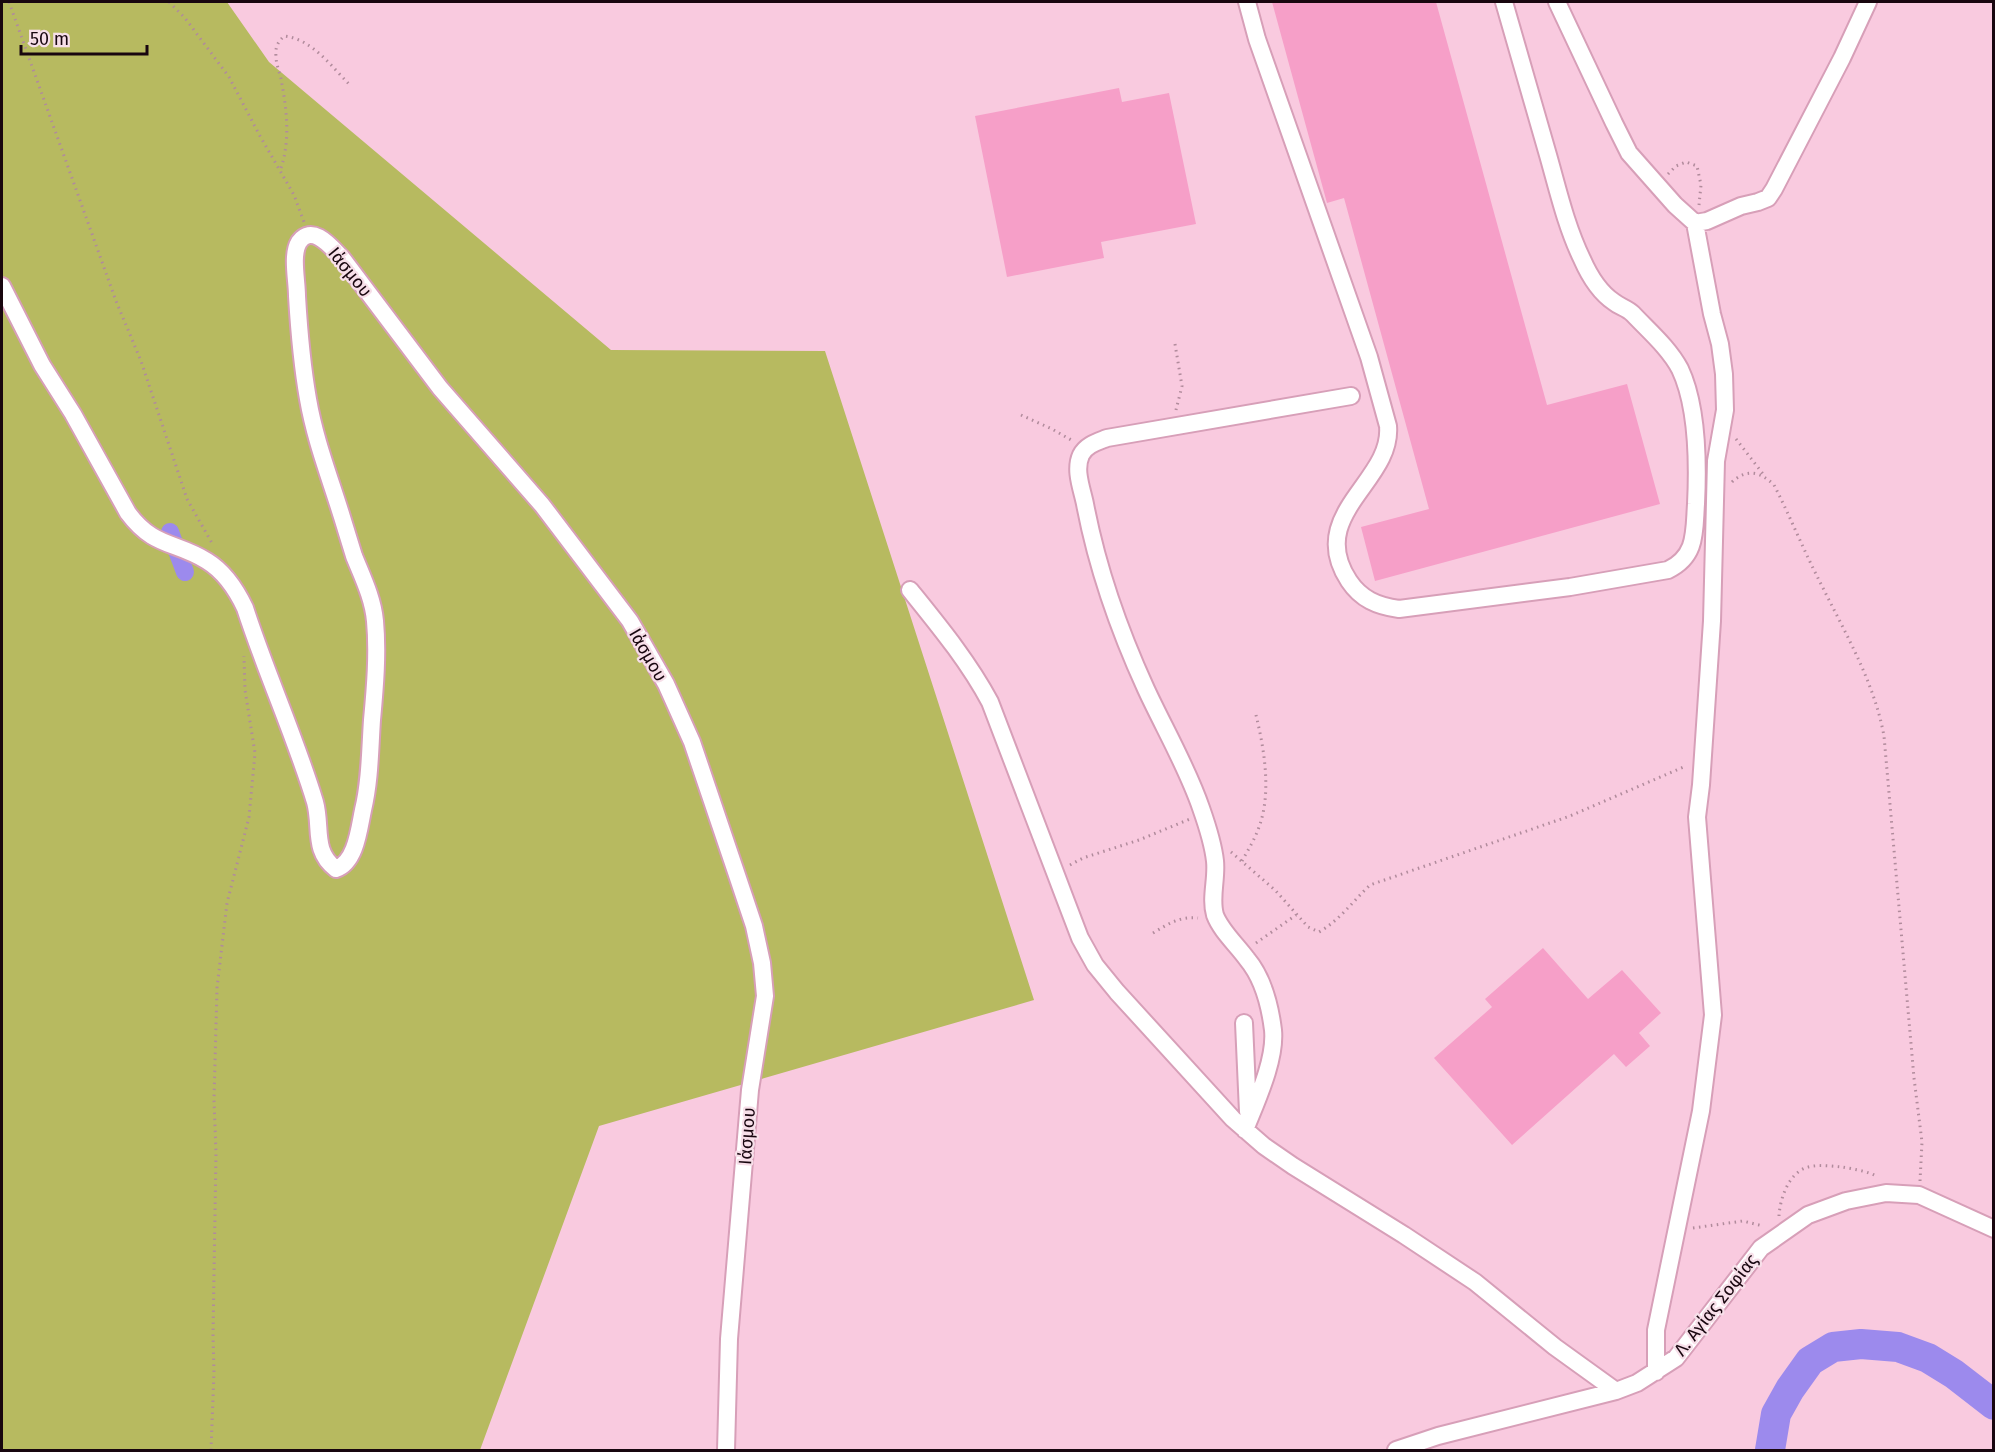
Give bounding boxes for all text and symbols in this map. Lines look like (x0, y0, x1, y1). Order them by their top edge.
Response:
scale bar (21, 18, 147, 56)
text: 50 m (30, 28, 69, 50)
street label: Ιάσμου (323, 243, 377, 301)
street label: Ιάσμου (624, 625, 672, 685)
street label: Ιάσμου (734, 1106, 760, 1166)
street label: Λ. Αγίας Σοφίας (1669, 1249, 1763, 1360)

